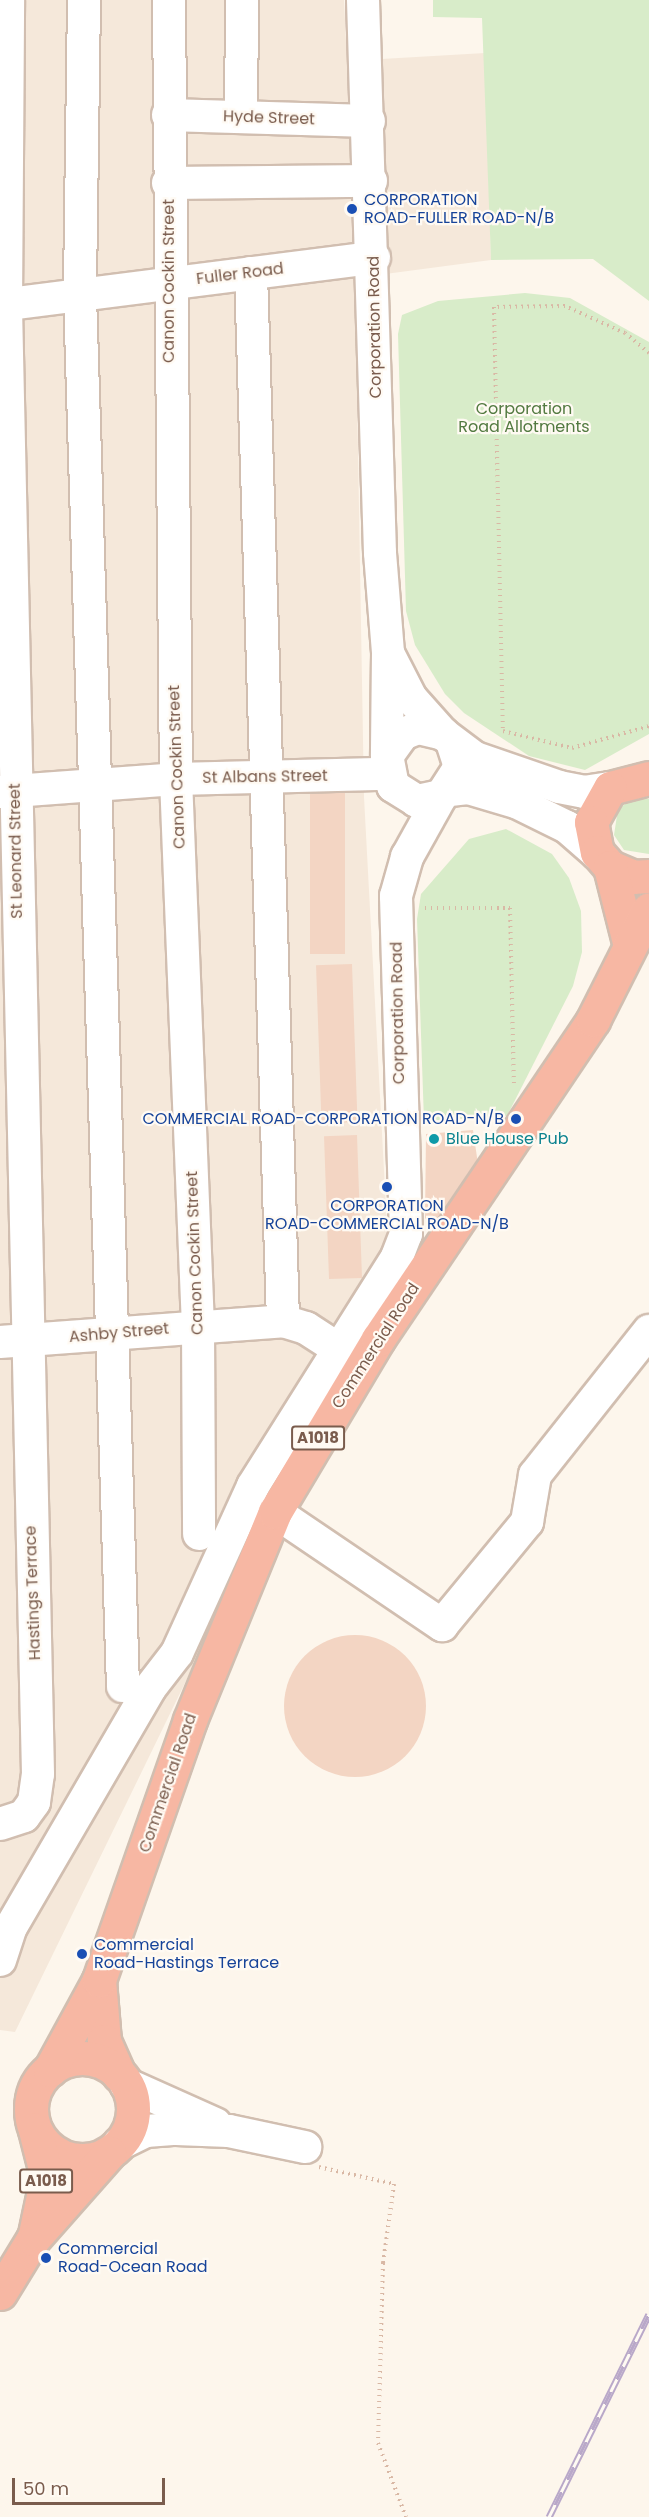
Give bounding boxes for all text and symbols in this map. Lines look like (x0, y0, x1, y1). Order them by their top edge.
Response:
street label: Hyde Street (223, 107, 315, 129)
place label: CORPORATION ROAD-FULLER ROAD-N/B (364, 190, 554, 228)
street label: Canon Cockin Street (159, 199, 179, 363)
marker: CORPORATION ROAD-FULLER ROAD-N/B (345, 202, 359, 216)
street label: Corporation Road (364, 256, 386, 398)
street label: Fuller Road (195, 259, 285, 289)
park label: Corporation Road Allotments (458, 399, 590, 437)
street label: Canon Cockin Street (165, 685, 189, 849)
street label: St Albans Street (202, 766, 328, 788)
street label: St Leonard Street (5, 783, 27, 919)
street label: Corporation Road (387, 942, 409, 1084)
place label: COMMERCIAL ROAD-CORPORATION ROAD-N/B (143, 1109, 504, 1129)
marker: COMMERCIAL ROAD-CORPORATION ROAD-N/B (509, 1112, 523, 1126)
place label: Blue House Pub (446, 1129, 569, 1149)
marker: Blue House Pub (427, 1132, 441, 1146)
street label: Canon Cockin Street (183, 1171, 207, 1335)
marker: CORPORATION ROAD-COMMERCIAL ROAD-N/B (380, 1180, 394, 1194)
place label: CORPORATION ROAD-COMMERCIAL ROAD-N/B (265, 1196, 509, 1234)
street label: Commercial Road (328, 1280, 424, 1412)
street label: Ashby Street (68, 1319, 170, 1347)
road number: A1018 (291, 1426, 345, 1450)
street label: Hastings Terrace (21, 1525, 45, 1661)
street label: Commercial Road (135, 1711, 201, 1855)
place label: Commercial Road-Hastings Terrace (94, 1935, 279, 1973)
marker: Commercial Road-Hastings Terrace (75, 1947, 89, 1961)
road number: A1018 (19, 2169, 73, 2193)
place label: Commercial Road-Ocean Road (58, 2239, 208, 2277)
marker: Commercial Road-Ocean Road (39, 2251, 53, 2265)
scale bar (15, 2466, 168, 2504)
text: 50 m (23, 2476, 69, 2501)

